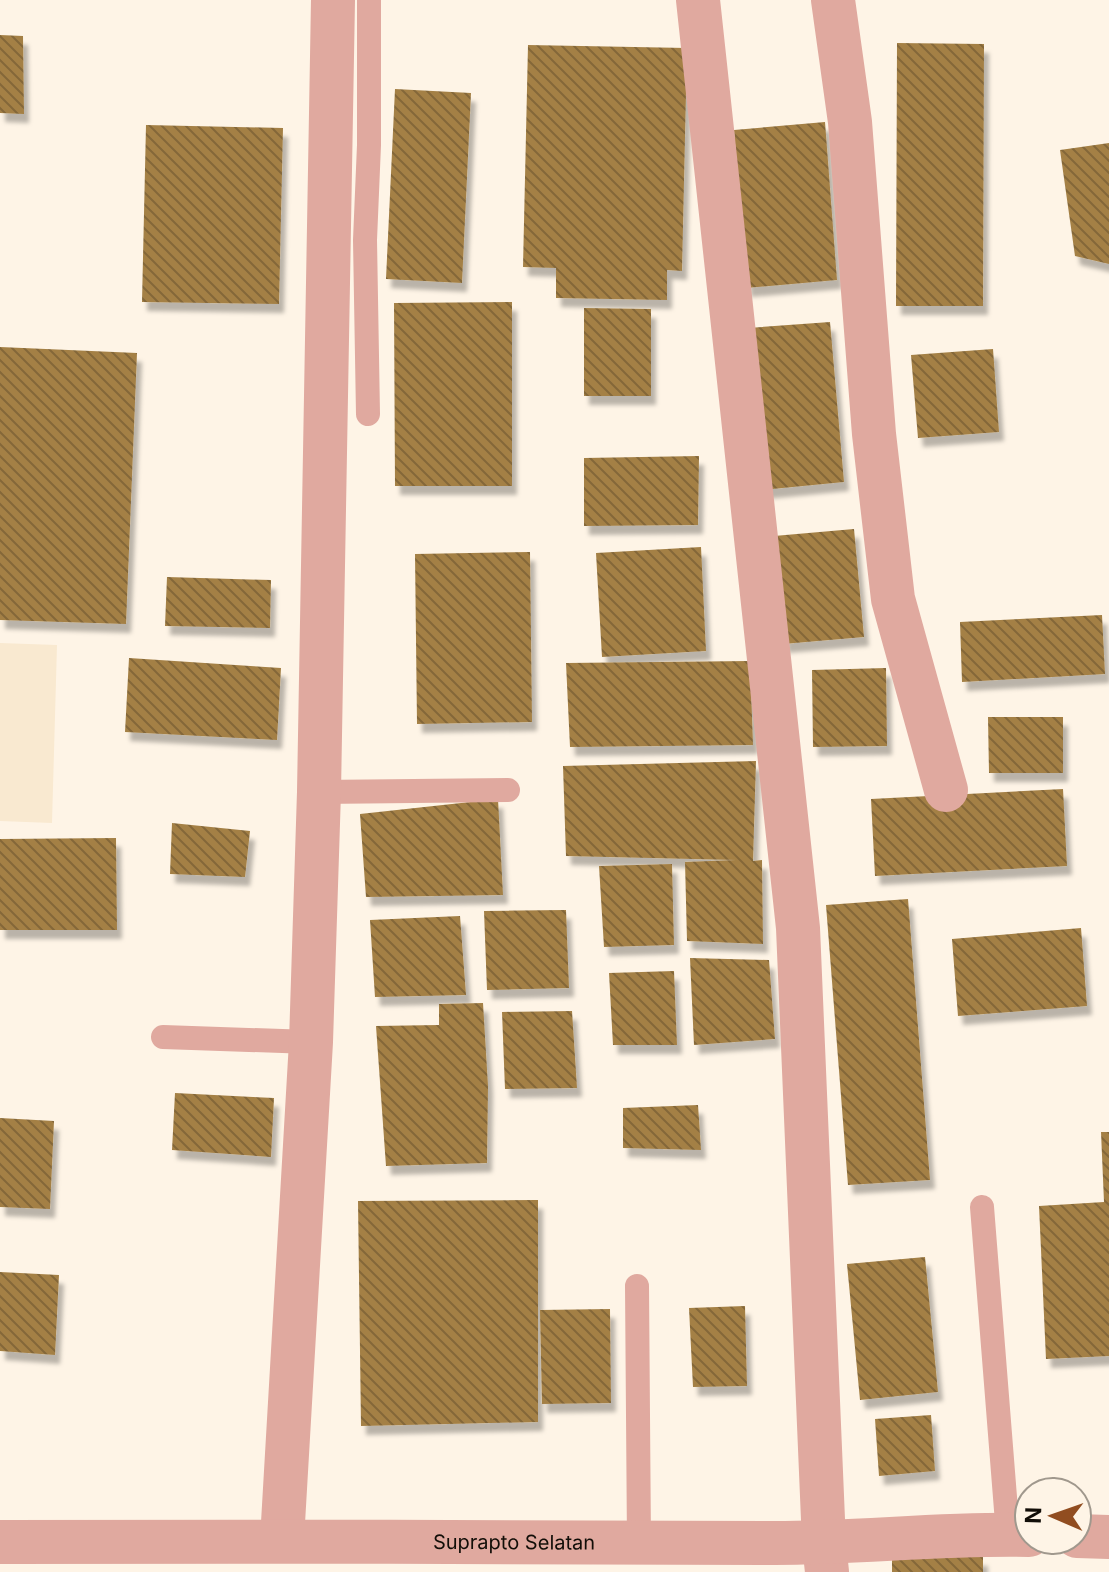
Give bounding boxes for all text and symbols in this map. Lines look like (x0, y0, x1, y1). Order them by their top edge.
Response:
north arrow (1013, 1476, 1093, 1556)
text: N (1020, 1506, 1046, 1524)
street label: Suprapto Selatan (433, 1530, 595, 1555)

